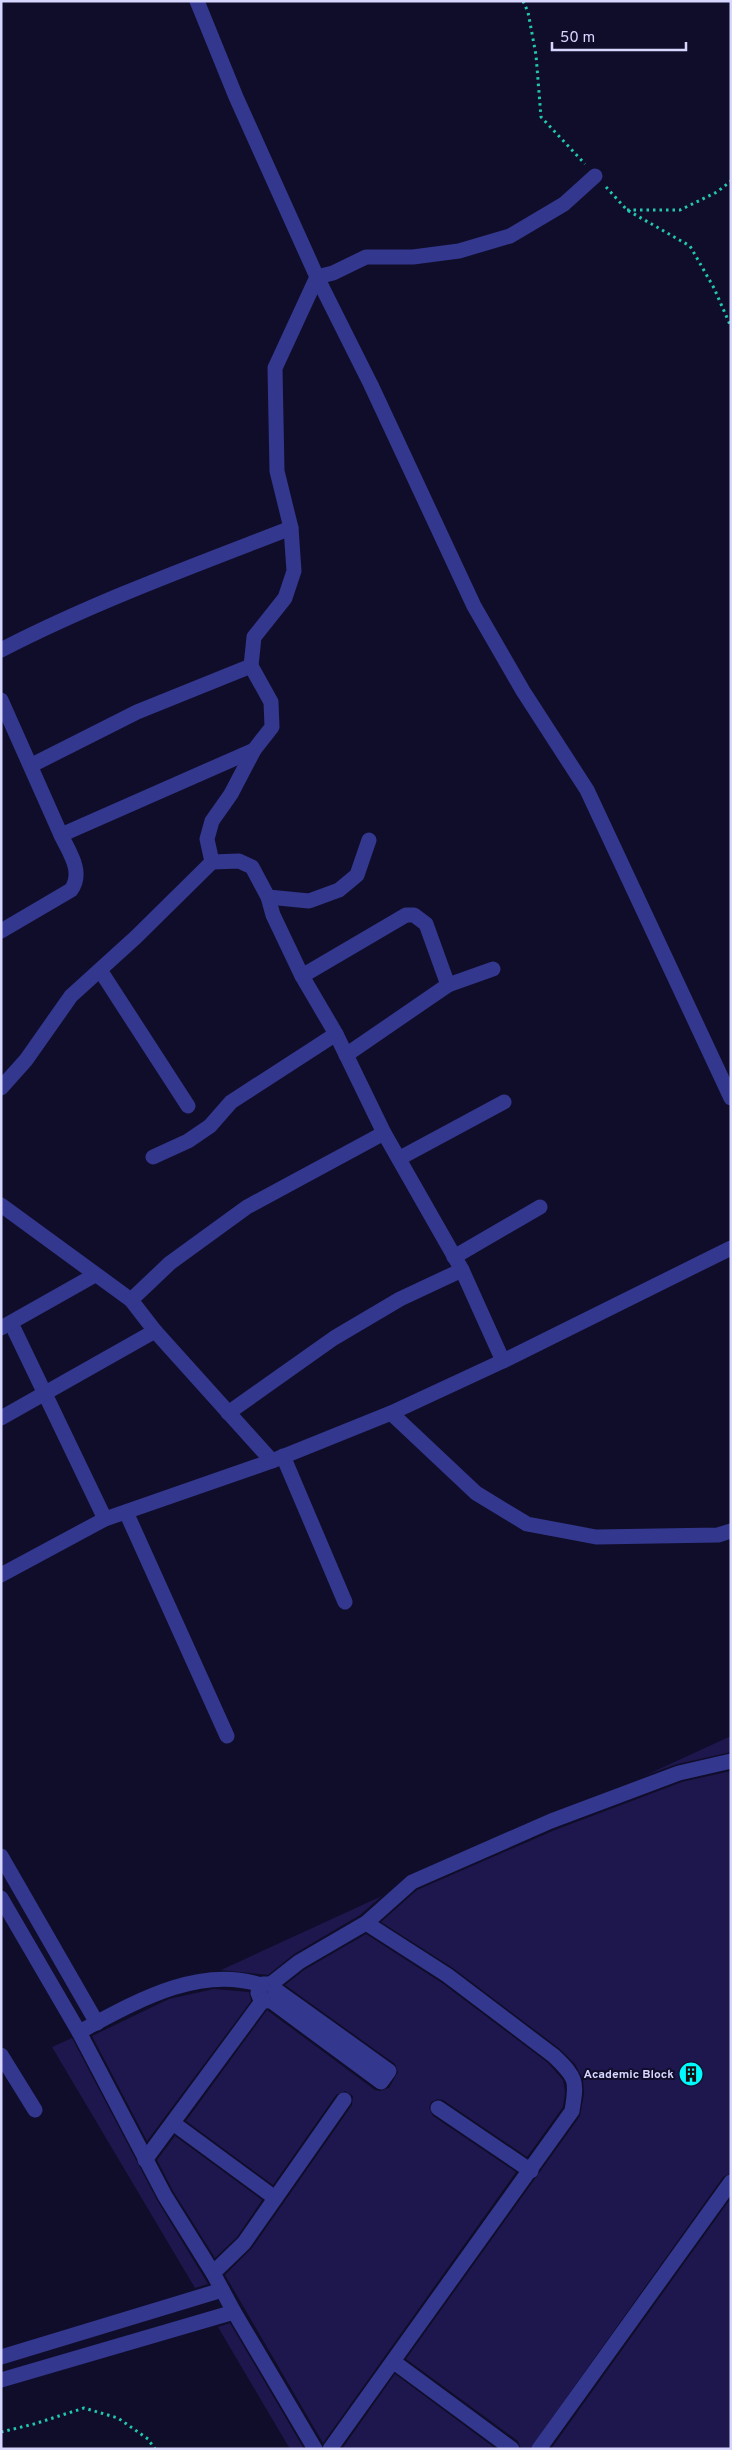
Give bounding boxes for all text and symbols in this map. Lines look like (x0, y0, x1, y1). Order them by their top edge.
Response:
scale bar (552, 20, 686, 52)
text: 50 m (560, 29, 595, 48)
building icon: Academic Block (678, 2061, 704, 2087)
place label: Academic Block (583, 2067, 674, 2083)

